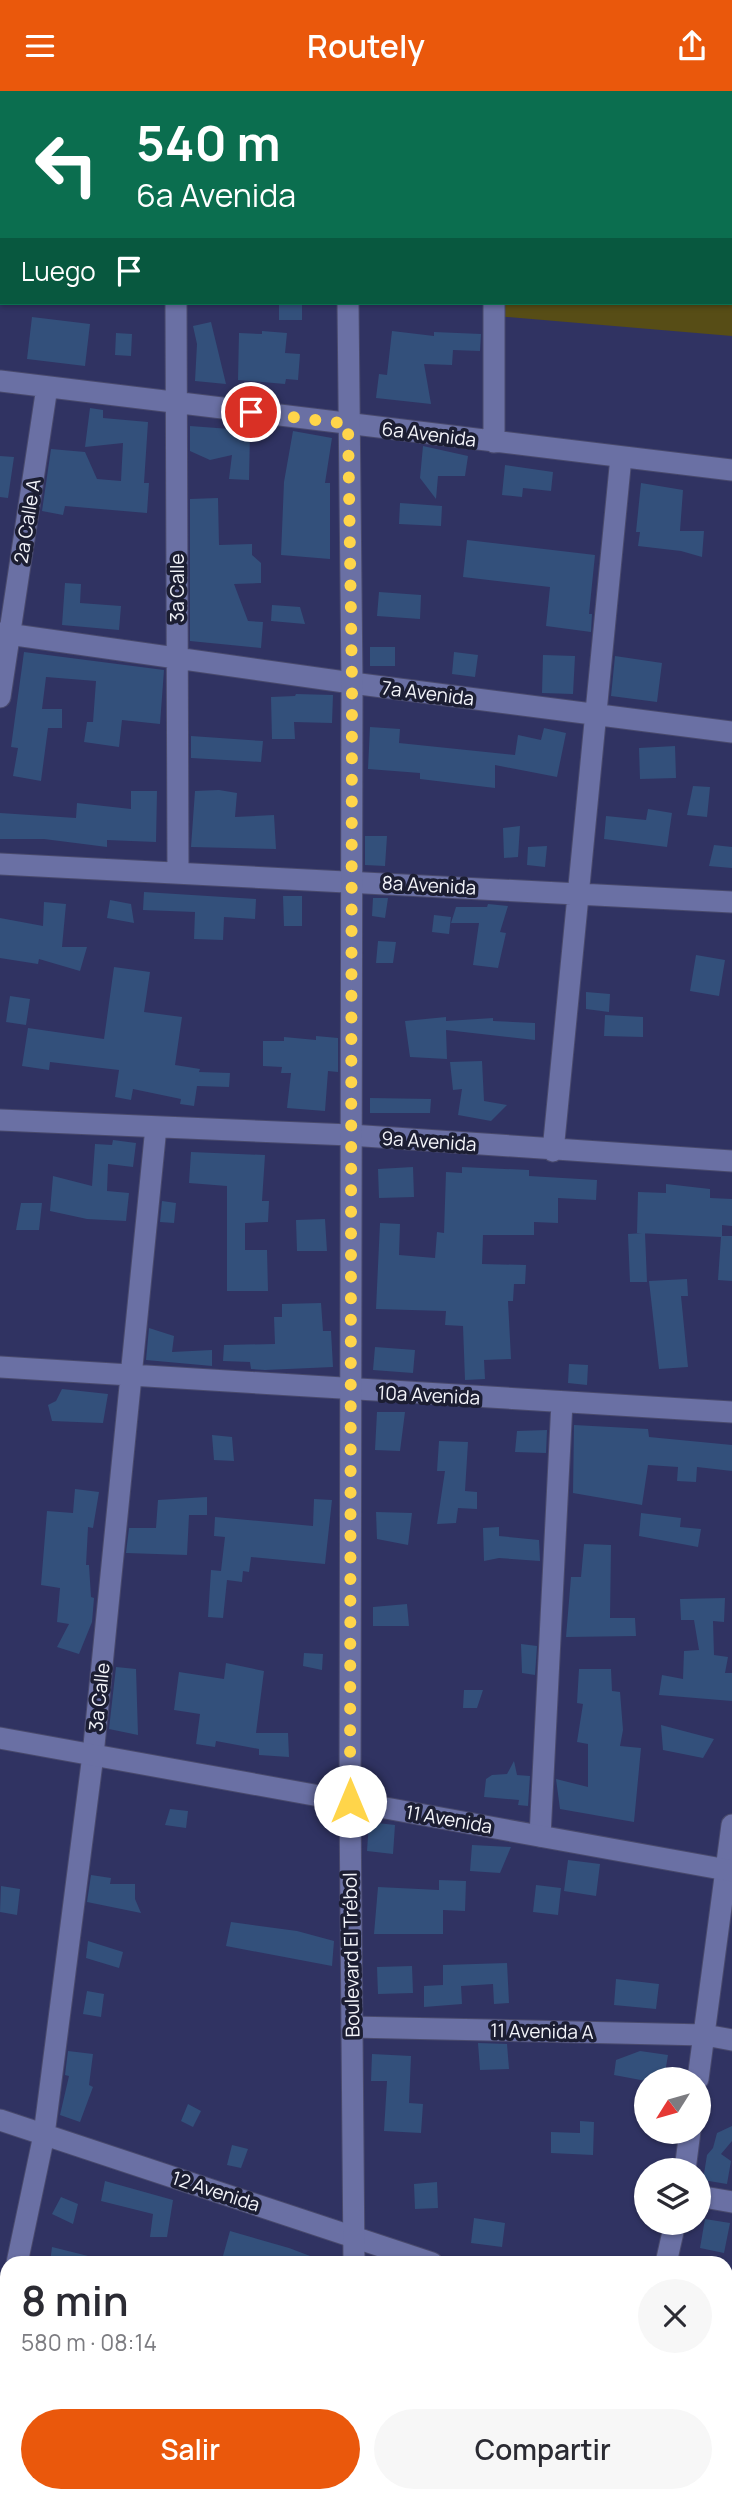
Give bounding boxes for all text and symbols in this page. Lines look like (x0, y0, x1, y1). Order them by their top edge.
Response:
text: Routely (307, 24, 425, 68)
icon: menu (21, 27, 59, 65)
icon: share (673, 27, 711, 65)
text: 540 m (136, 109, 281, 176)
icon: left (21, 119, 112, 210)
text: 6a Avenida (136, 173, 296, 217)
icon: arrive (110, 252, 148, 290)
text: Luego (21, 253, 96, 289)
pin (221, 382, 281, 442)
icon: arrive (232, 393, 270, 431)
street label: 6a Avenida (380, 415, 478, 453)
street label: 2a Calle A (7, 477, 47, 565)
street label: 3a Calle (164, 554, 190, 623)
street label: 7a Avenida (380, 674, 476, 712)
street label: 8a Avenida (381, 870, 477, 900)
street label: 9a Avenida (381, 1125, 477, 1157)
street label: 10a Avenida (377, 1379, 481, 1411)
street label: 3a Calle (82, 1661, 116, 1733)
position arrow (313, 1764, 387, 1838)
street label: 11 Avenida (404, 1799, 494, 1839)
street label: Boulevard El Trébol (337, 1872, 365, 2038)
street label: 11 Avenida A (490, 2017, 594, 2045)
north arrow (634, 2067, 710, 2144)
map controls (634, 2067, 711, 2235)
button: layers (634, 2158, 711, 2235)
street label: 12 Avenida (169, 2165, 263, 2217)
text: 8 min (21, 2271, 129, 2329)
button: close (638, 2279, 712, 2353)
text: 580 m · 08:14 (21, 2326, 157, 2358)
button: Salir (21, 2409, 360, 2489)
button: Compartir (374, 2409, 712, 2489)

